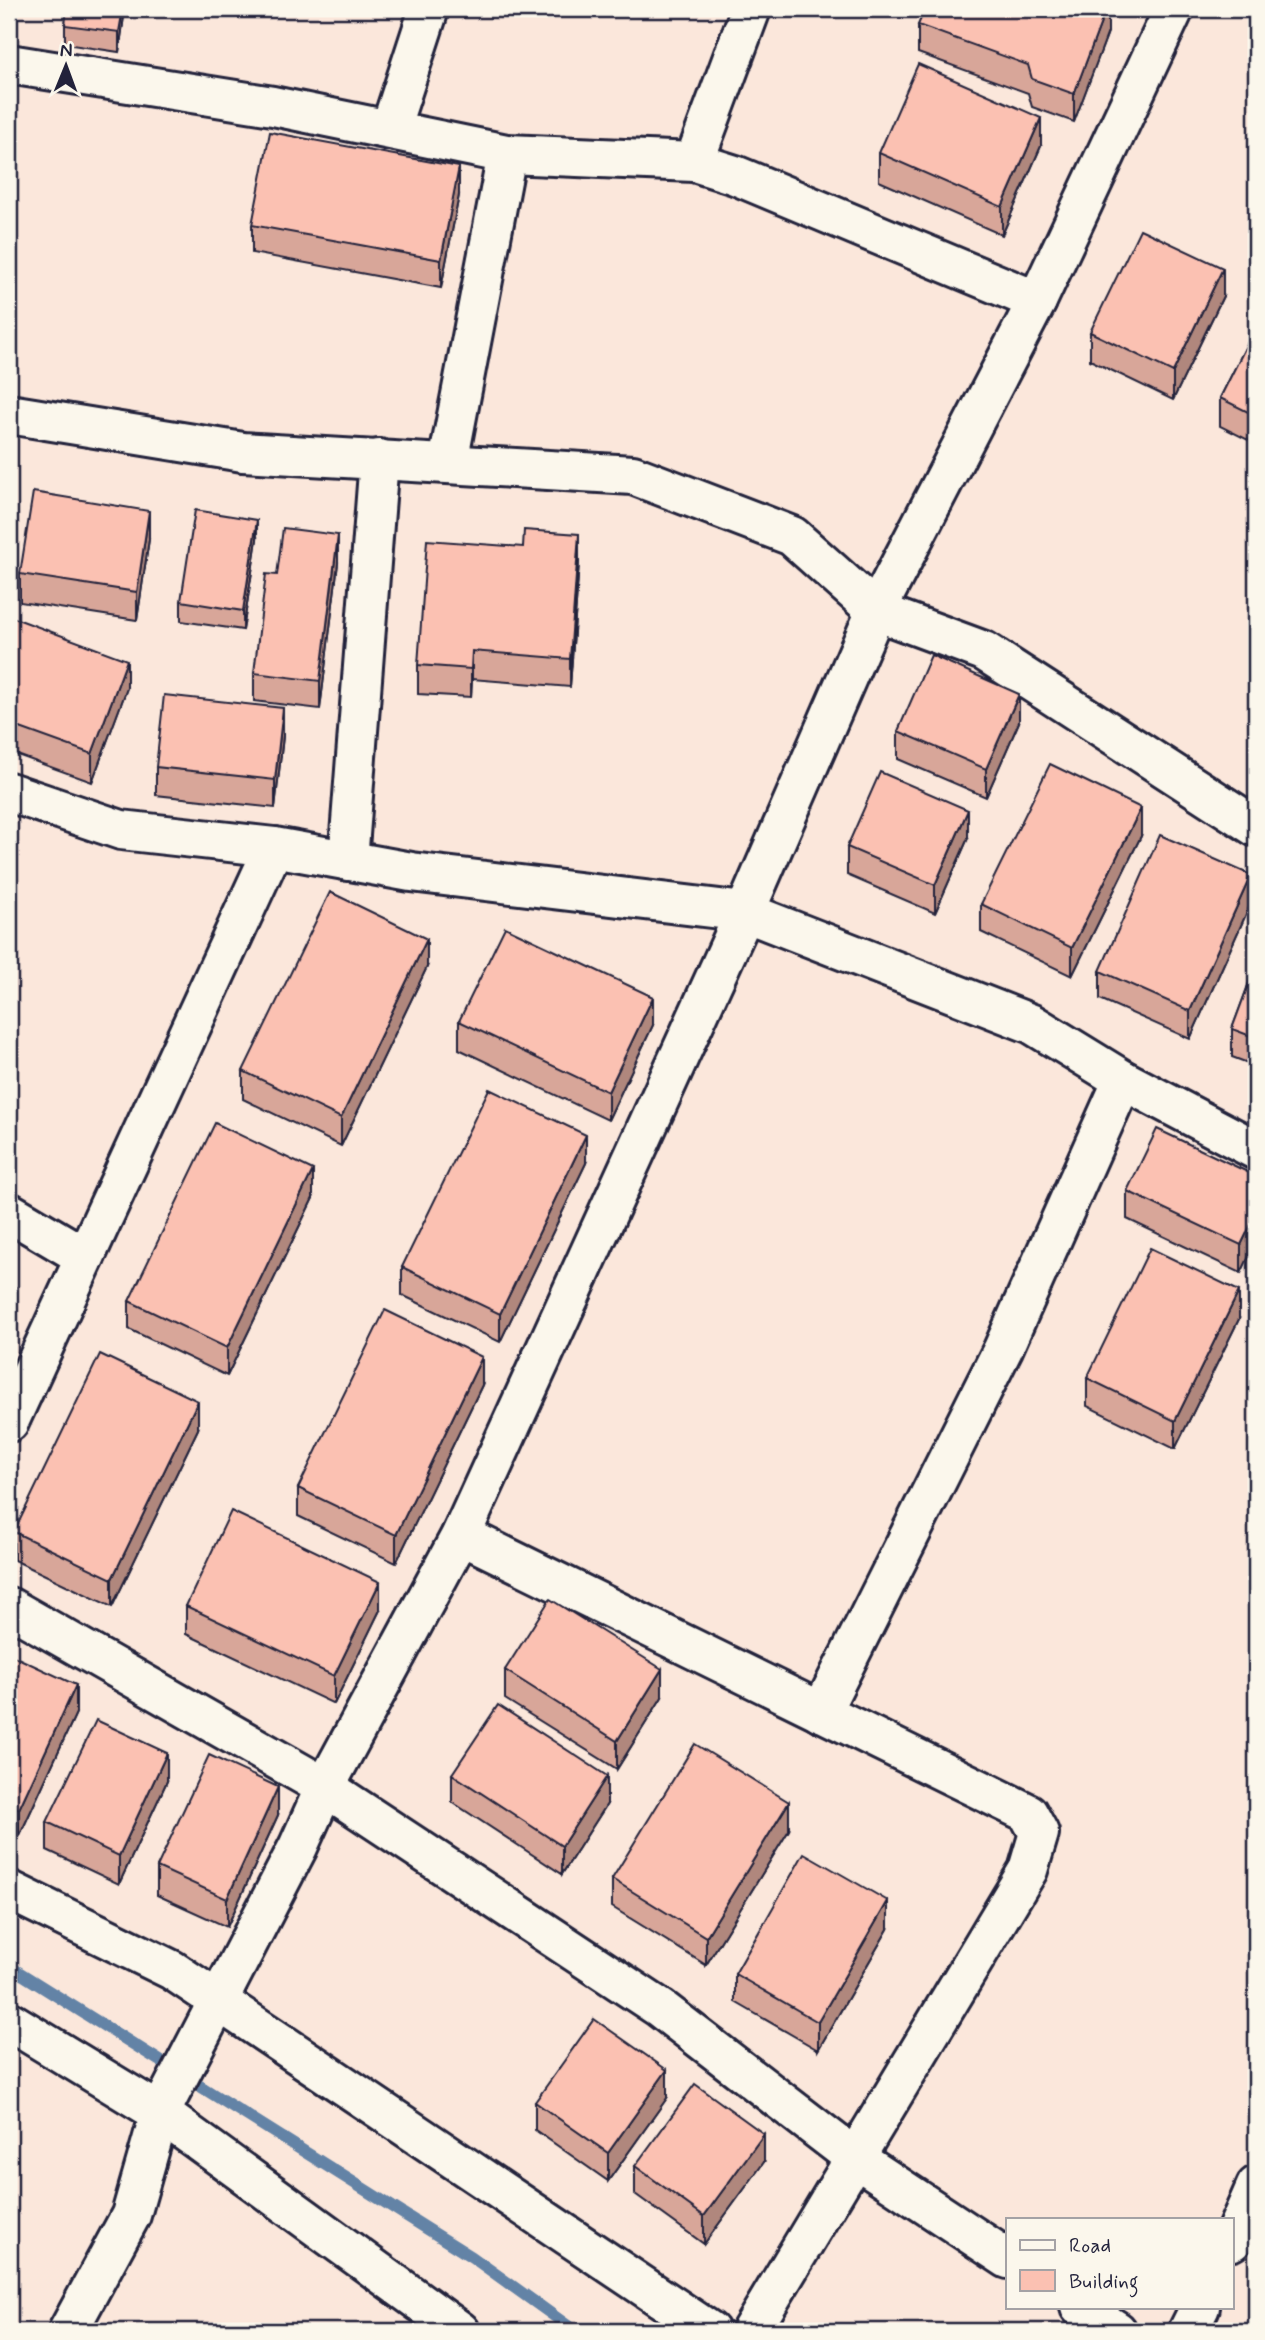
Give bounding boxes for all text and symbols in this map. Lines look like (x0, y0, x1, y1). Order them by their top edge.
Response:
north arrow (32, 32, 102, 102)
text: N (60, 38, 73, 63)
legend (1006, 2218, 1234, 2308)
text: Road (1069, 2232, 1111, 2260)
text: Building (1069, 2268, 1139, 2298)

